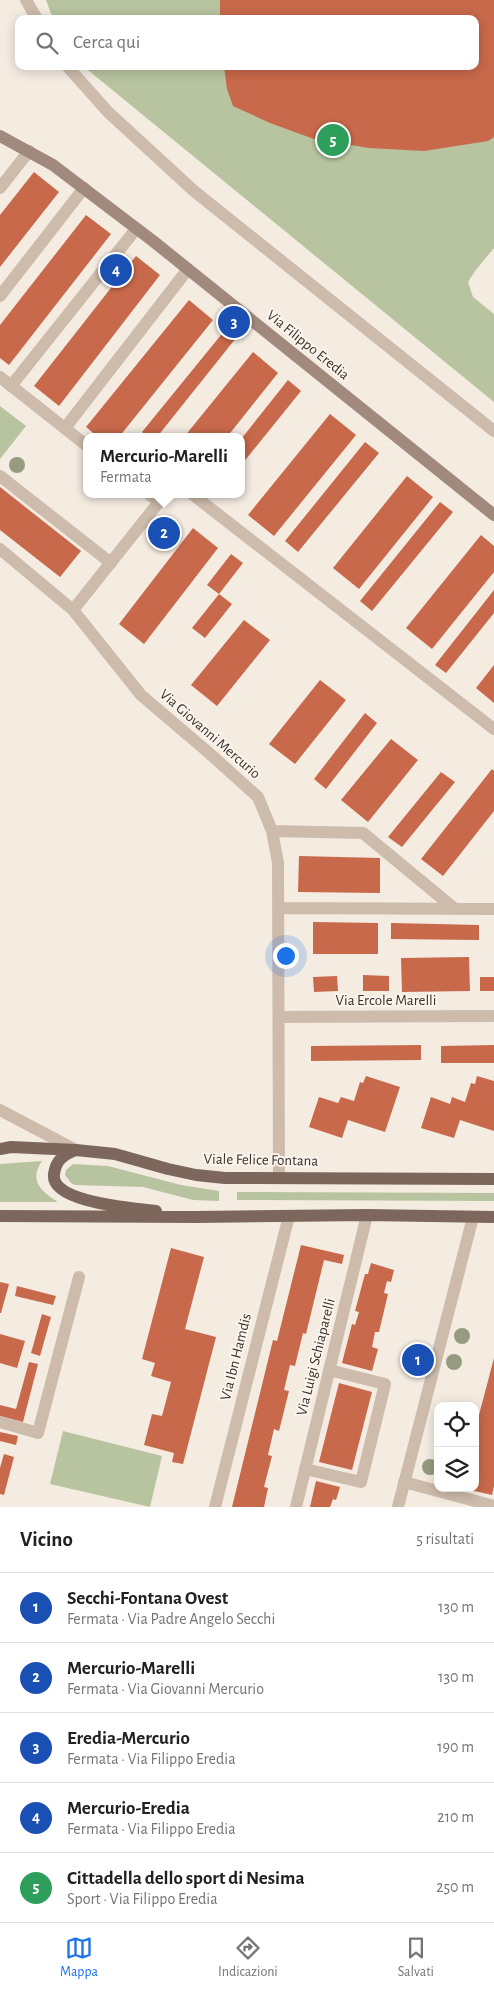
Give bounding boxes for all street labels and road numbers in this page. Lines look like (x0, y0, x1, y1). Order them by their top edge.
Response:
street label: Via Filippo Eredia (264, 307, 352, 383)
street label: Via Giovanni Mercurio (157, 686, 263, 782)
street label: Via Ercole Marelli (336, 993, 436, 1008)
street label: Viale Felice Fontana (204, 1152, 319, 1169)
street label: Via Luigi Schiaparelli (294, 1297, 338, 1417)
street label: Via Ibn Hamdis (218, 1312, 254, 1402)

